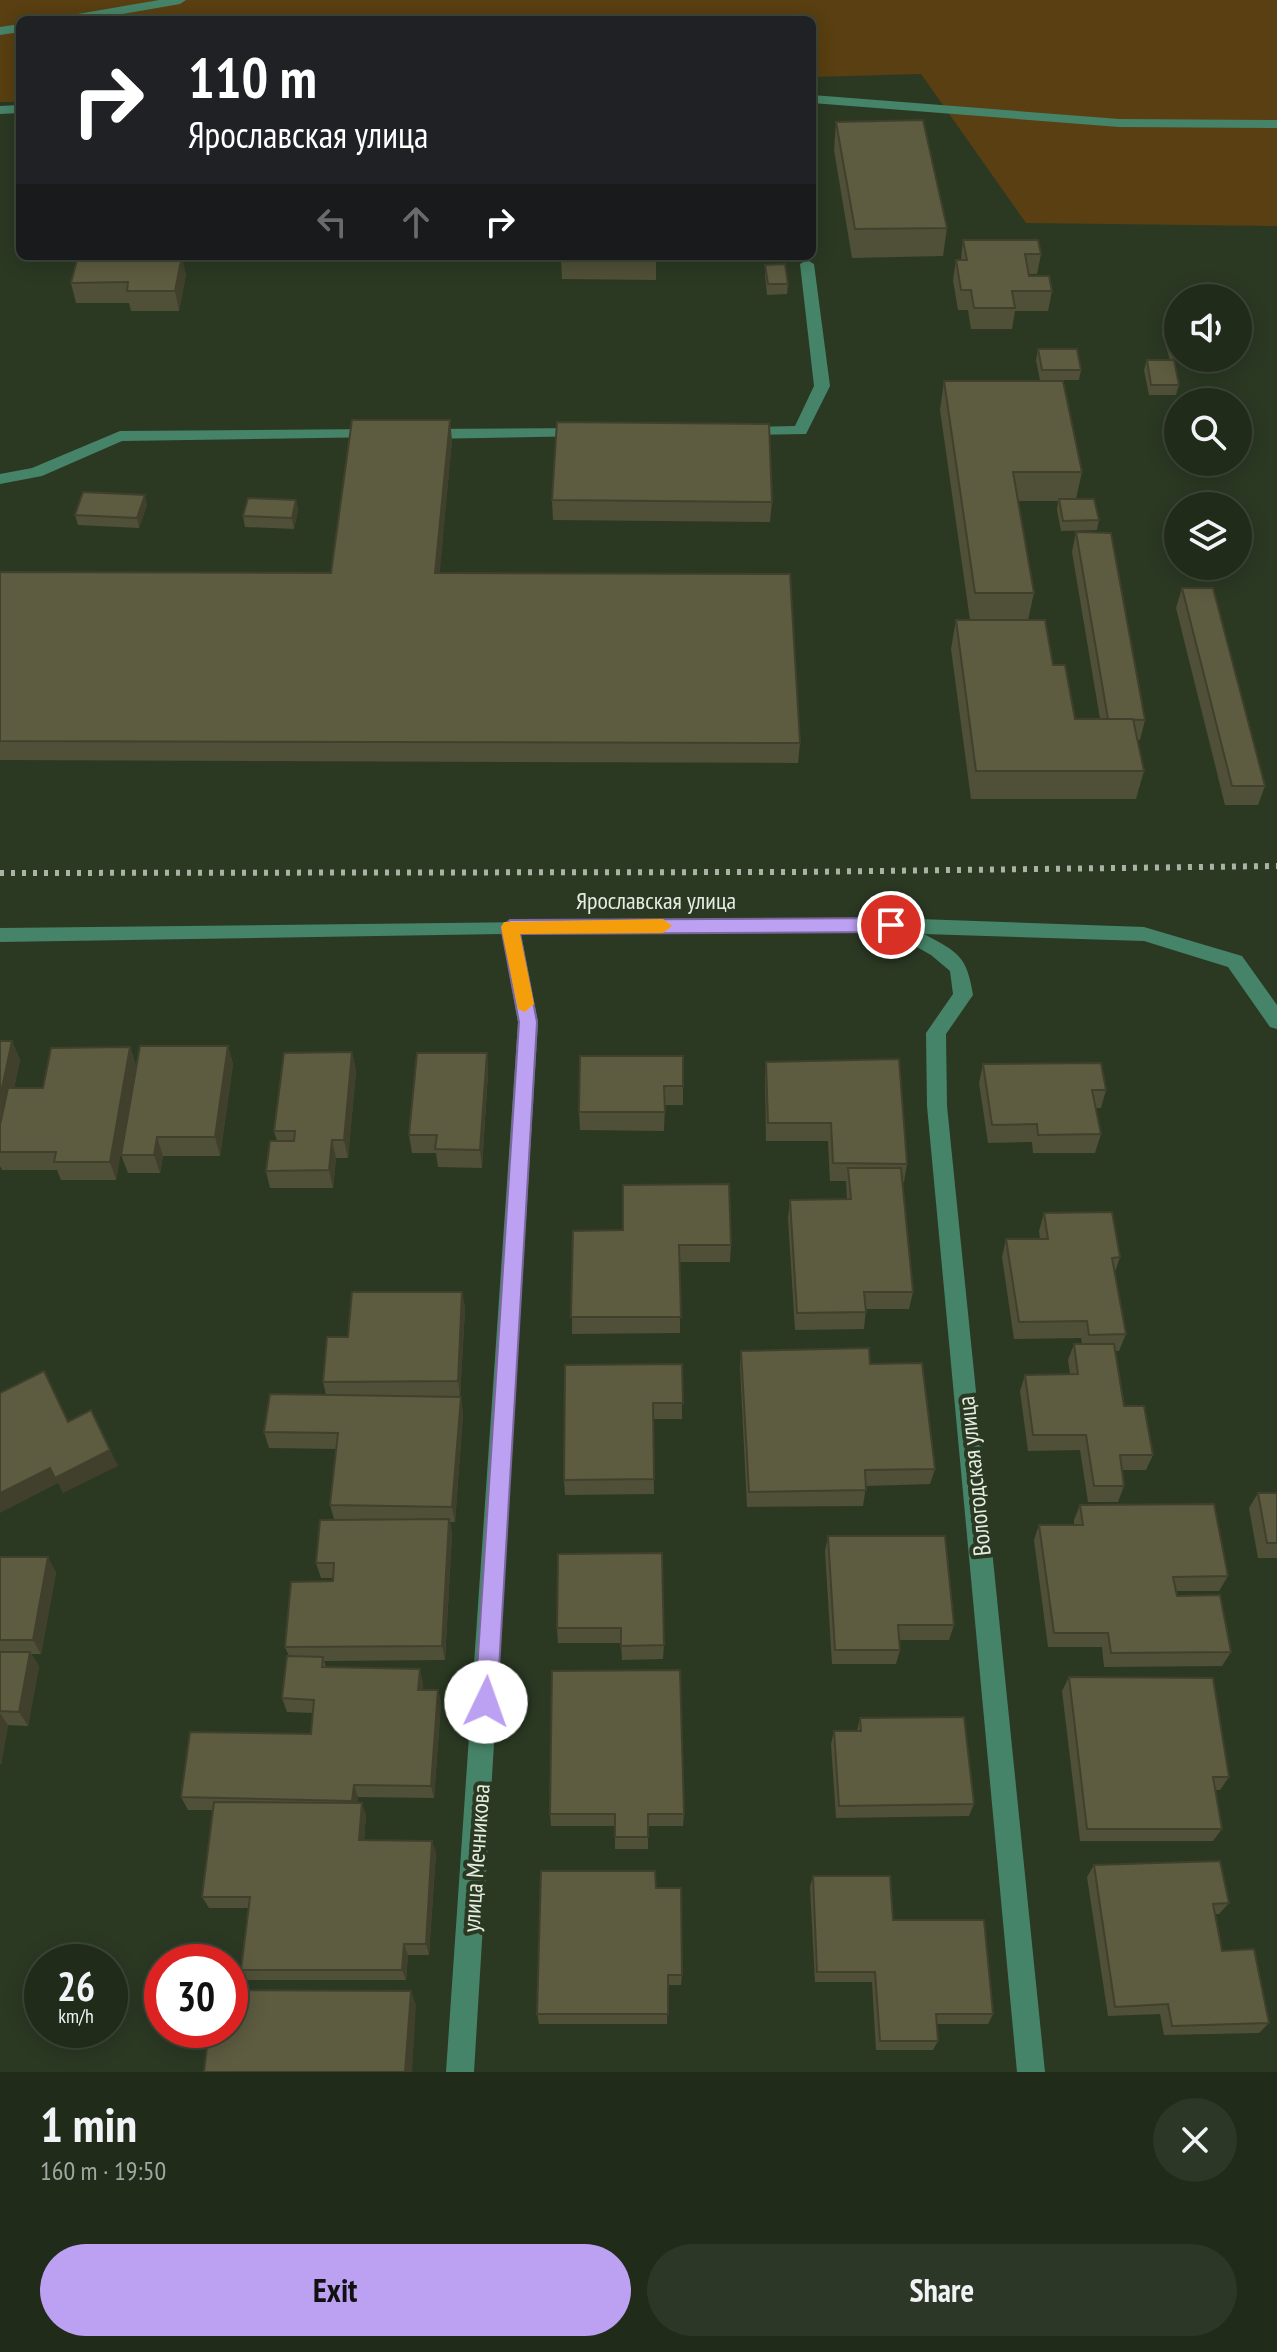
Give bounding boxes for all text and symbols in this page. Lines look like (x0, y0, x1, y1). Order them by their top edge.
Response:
text: 110 m (188, 41, 317, 113)
icon: right (56, 48, 160, 152)
text: Ярославская улица (188, 111, 428, 158)
icon: left (310, 200, 354, 244)
icon: ahead (394, 200, 438, 244)
icon: right (478, 200, 522, 244)
map controls (1164, 284, 1252, 580)
button: sound (1164, 284, 1252, 372)
button: search (1164, 388, 1252, 476)
button: layers (1164, 492, 1252, 580)
street label: Ярославская улица (576, 885, 736, 916)
pin (857, 891, 925, 959)
icon: arrive (869, 903, 913, 947)
street label: Вологодская улица (950, 1395, 998, 1557)
position arrow (444, 1660, 528, 1744)
street label: улица Мечникова (455, 1783, 497, 1933)
speed limit sign: 30 (144, 1944, 248, 2048)
text: 26 (57, 1960, 95, 2012)
text: km/h (58, 2003, 94, 2029)
text: 1 min (40, 2093, 137, 2155)
button: close (1153, 2098, 1237, 2182)
text: 160 m · 19:50 (40, 2154, 166, 2187)
button: Exit (40, 2244, 631, 2336)
button: Share (647, 2244, 1237, 2336)

